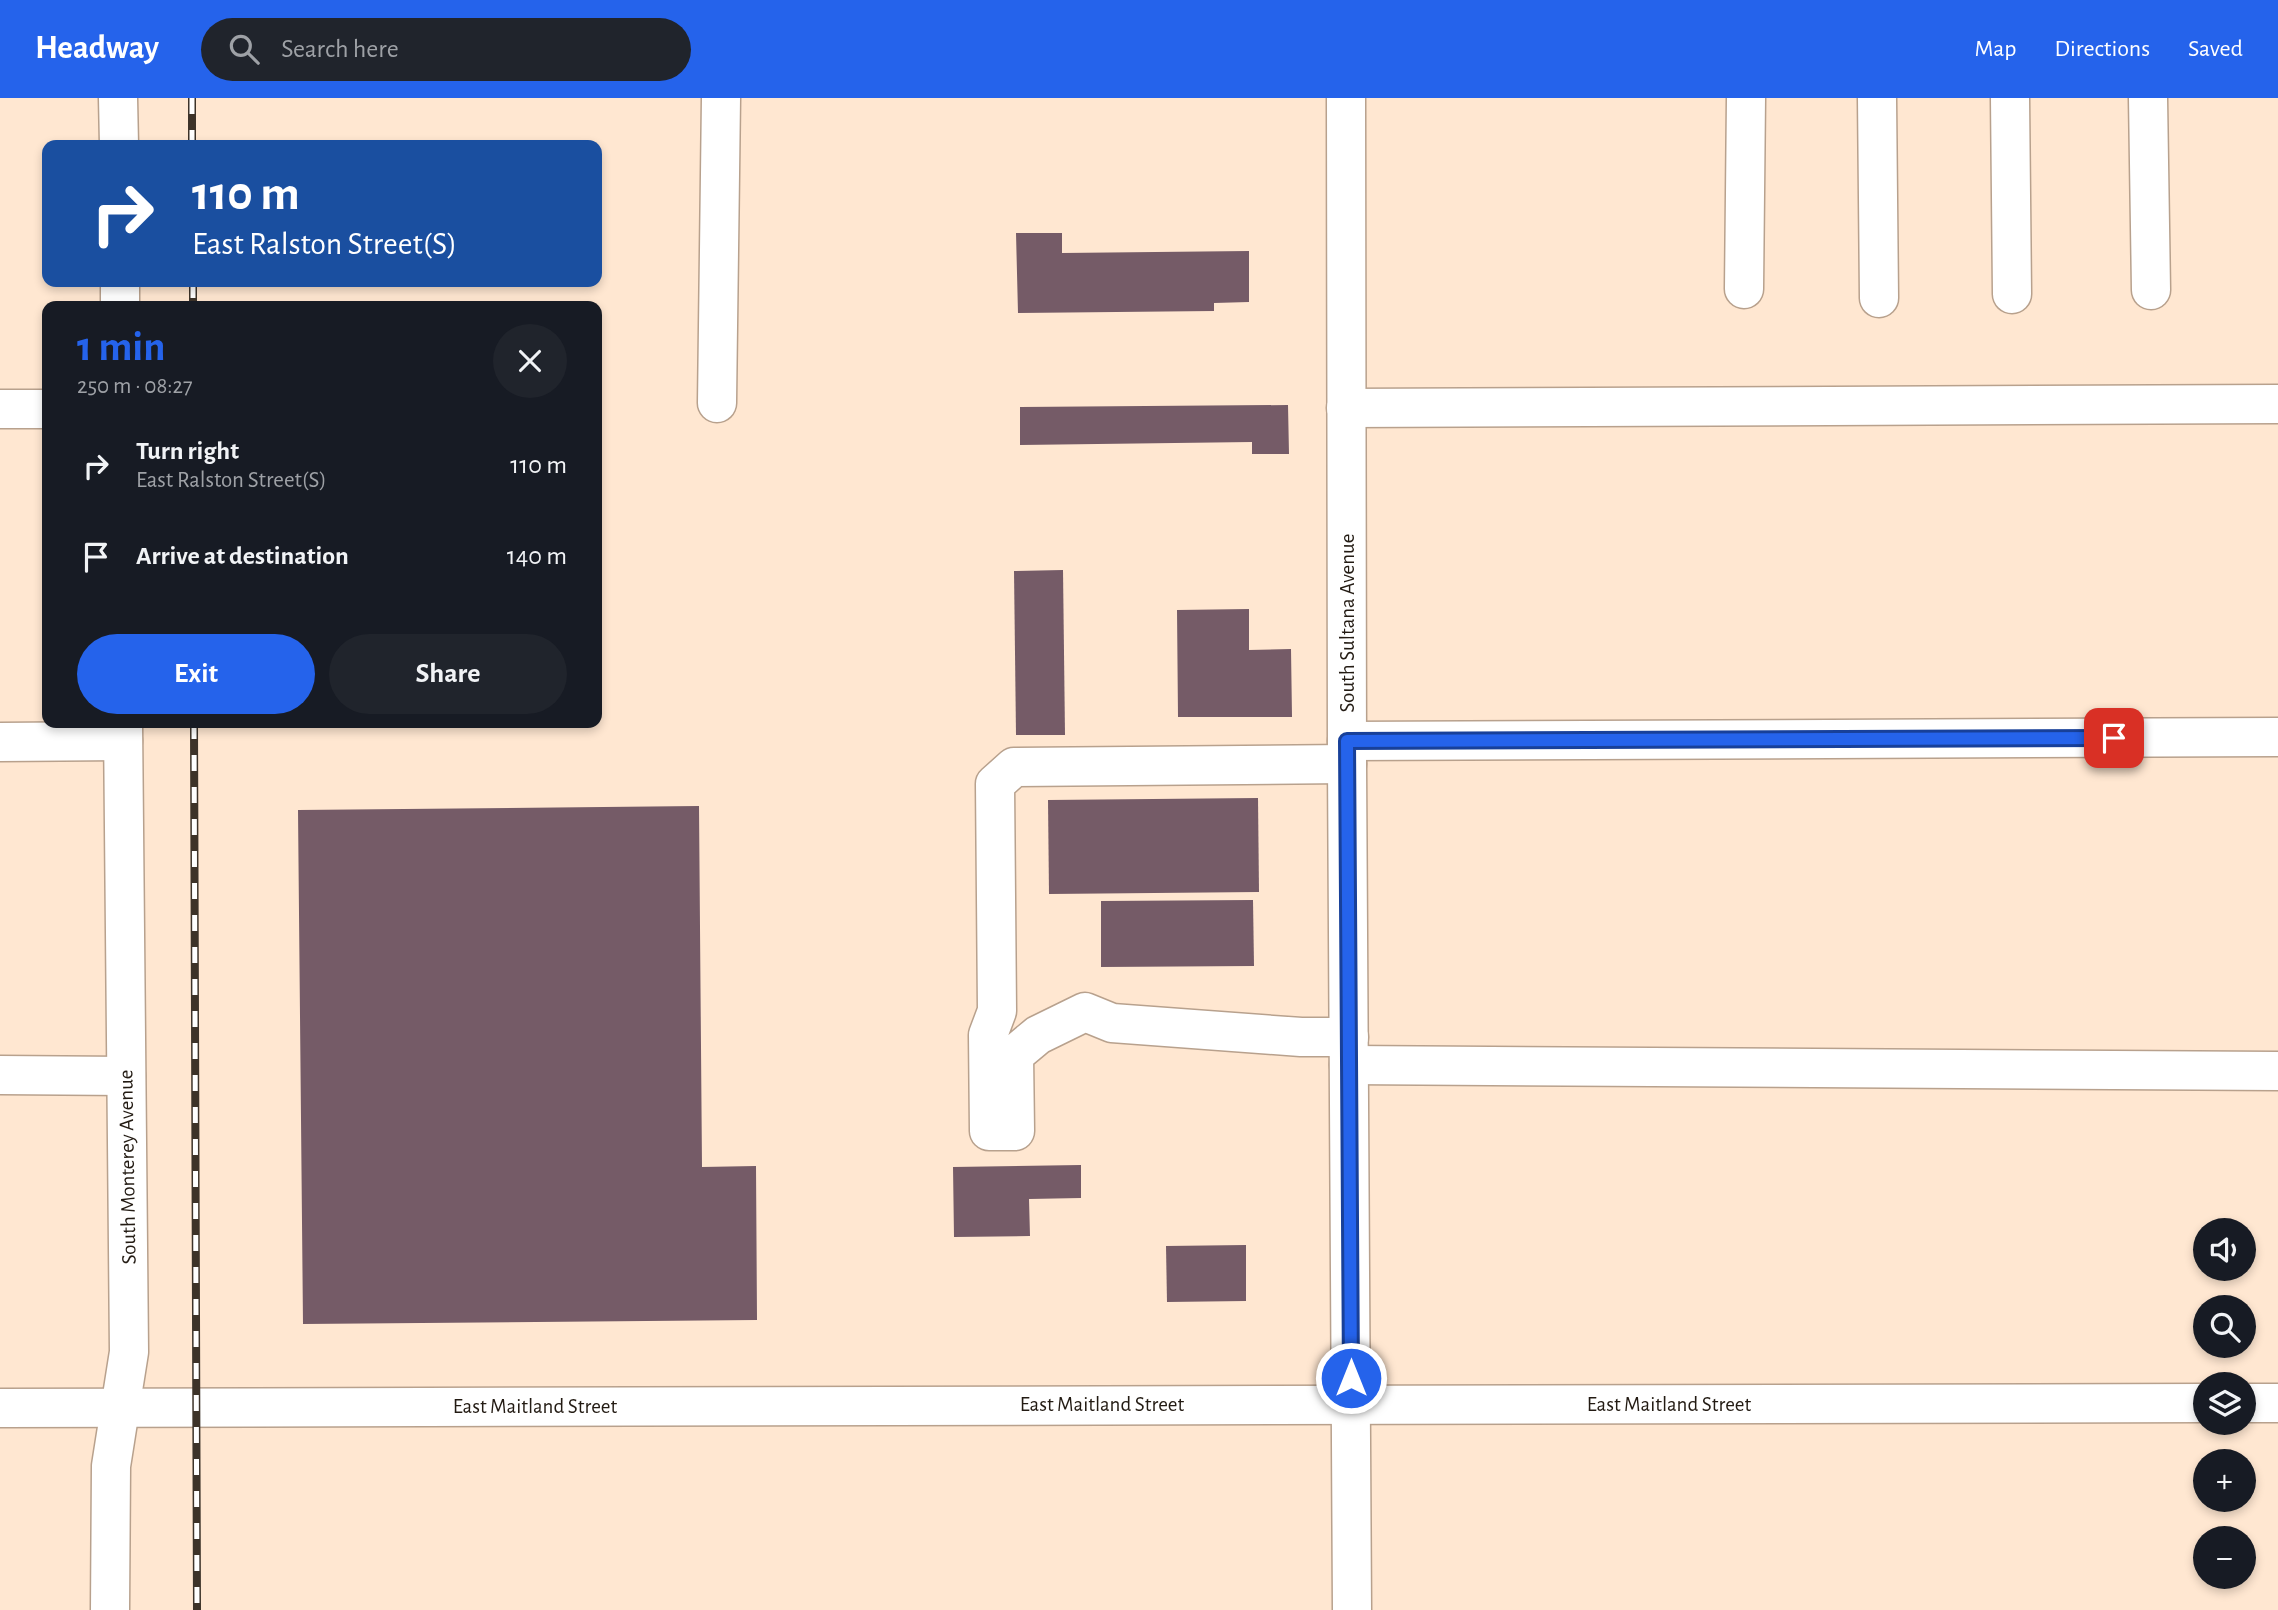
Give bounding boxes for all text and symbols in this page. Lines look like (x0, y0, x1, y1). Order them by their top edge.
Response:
search box (201, 18, 691, 81)
icon: search (225, 30, 263, 68)
text: Headway (35, 32, 159, 65)
text: Search here (281, 36, 399, 62)
text: Map (1974, 37, 2016, 61)
text: Directions (2054, 37, 2150, 61)
text: Saved (2188, 37, 2243, 61)
icon: right (77, 168, 168, 259)
text: 110 m (192, 170, 300, 219)
text: East Ralston Street(S) (192, 228, 457, 260)
button: close (493, 324, 567, 398)
text: 1 min (77, 326, 166, 368)
text: 250 m · 08:27 (77, 375, 193, 398)
text: Turn right (136, 438, 239, 464)
icon: right (77, 447, 115, 485)
text: 110 m (510, 452, 567, 478)
text: East Ralston Street(S) (136, 469, 326, 492)
street label: South Sultana Avenue (1337, 534, 1358, 712)
icon: arrive (77, 538, 115, 576)
text: Arrive at destination (136, 543, 349, 569)
text: 140 m (507, 543, 567, 569)
button: Exit (77, 634, 315, 714)
button: Share (329, 634, 567, 714)
pin (2084, 708, 2144, 768)
icon: arrive (2095, 719, 2133, 757)
street label: South Monterey Avenue (115, 1069, 140, 1265)
map controls (2193, 1218, 2256, 1589)
button: sound (2193, 1218, 2256, 1281)
button: search (2193, 1295, 2256, 1358)
position arrow (1314, 1341, 1388, 1415)
button: layers (2193, 1372, 2256, 1435)
street label: East Maitland Street (1020, 1394, 1185, 1415)
street label: East Maitland Street (1587, 1394, 1752, 1415)
street label: East Maitland Street (453, 1396, 618, 1417)
button: + (2193, 1449, 2256, 1512)
button: − (2193, 1526, 2256, 1589)

